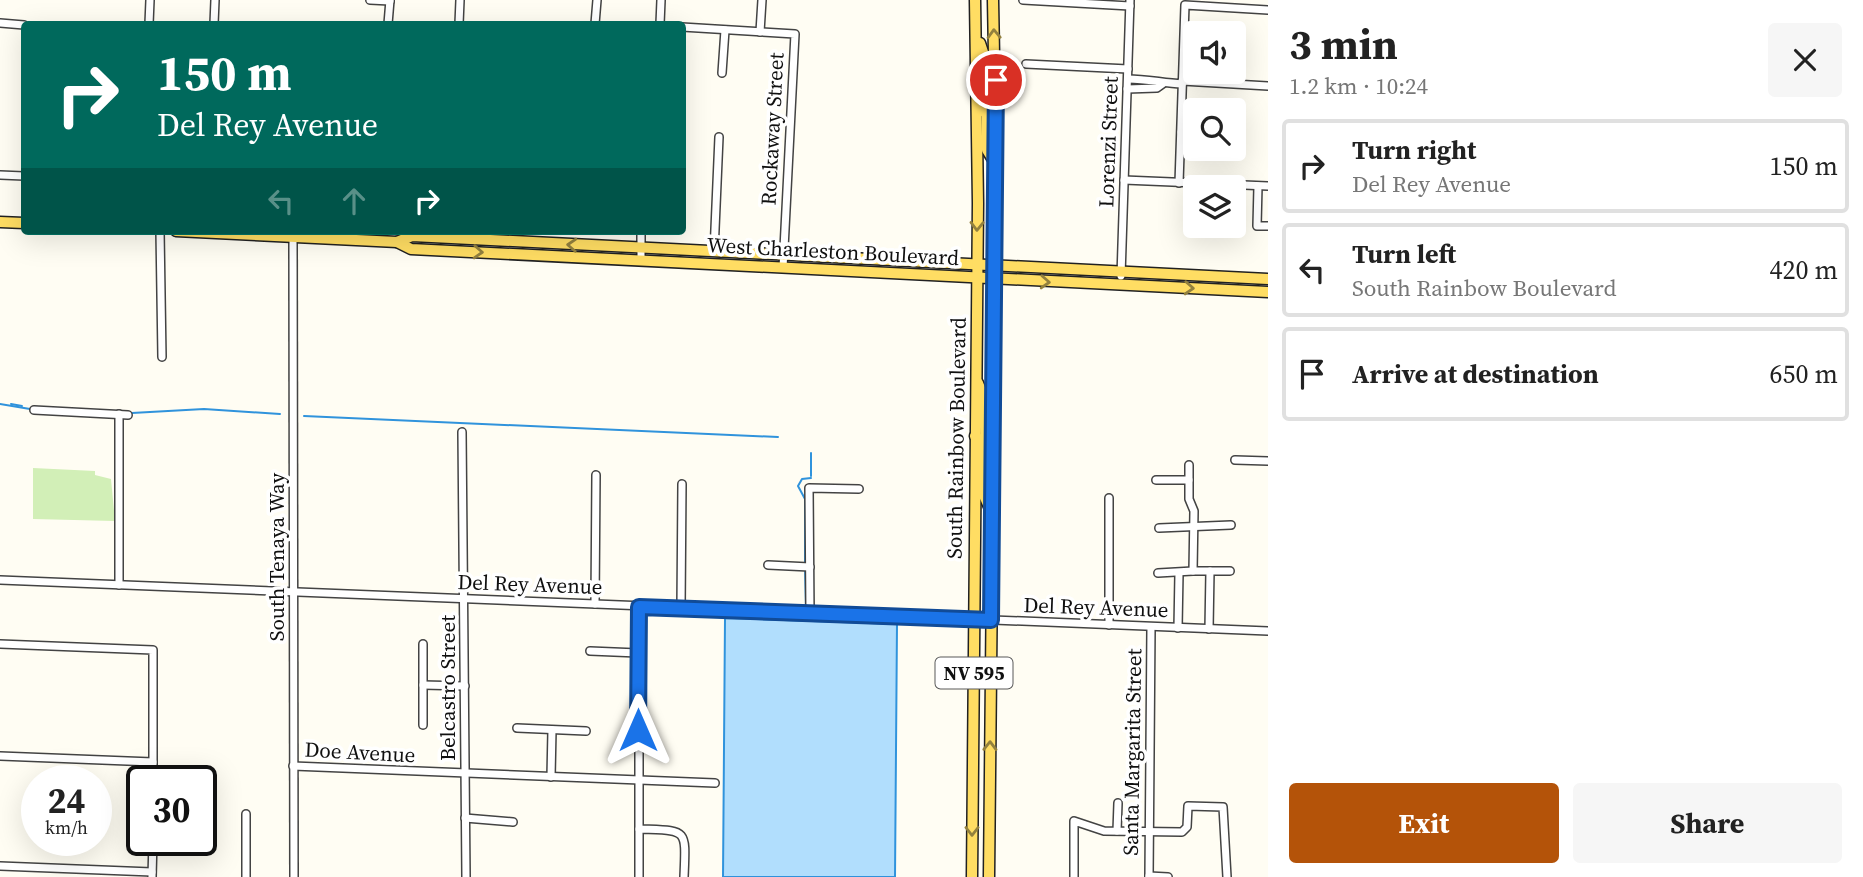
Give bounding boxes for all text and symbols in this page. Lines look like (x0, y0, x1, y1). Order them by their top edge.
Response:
text: 3 min (1289, 15, 1398, 73)
map controls (1183, 21, 1246, 238)
button: sound (1183, 21, 1246, 84)
button: close (1768, 23, 1842, 97)
one-way arrow (987, 29, 1002, 40)
text: 150 m (157, 39, 292, 106)
icon: right (42, 49, 133, 140)
pin (966, 50, 1026, 110)
street label: Rockaway Street (754, 52, 790, 206)
icon: arrive (977, 61, 1015, 99)
text: 1.2 km · 10:24 (1289, 70, 1428, 102)
street label: Lorenzi Street (1091, 76, 1125, 208)
button: search (1183, 98, 1246, 161)
text: Del Rey Avenue (157, 103, 378, 147)
text: Turn right (1352, 132, 1476, 168)
icon: right (1293, 147, 1331, 185)
text: 150 m (1770, 148, 1838, 184)
text: Del Rey Avenue (1352, 168, 1511, 200)
button: layers (1183, 175, 1246, 238)
icon: left (262, 182, 300, 220)
icon: ahead (335, 182, 373, 220)
icon: right (408, 182, 446, 220)
one-way arrow (970, 220, 985, 231)
street label: West Charleston Boulevard (706, 230, 960, 272)
text: Turn left (1352, 236, 1456, 272)
one-way arrow (566, 237, 577, 252)
one-way arrow (473, 245, 484, 260)
icon: left (1293, 251, 1331, 289)
text: 420 m (1770, 252, 1838, 288)
text: South Rainbow Boulevard (1352, 272, 1617, 304)
one-way arrow (1040, 274, 1051, 289)
one-way arrow (1184, 280, 1195, 295)
street label: South Rainbow Boulevard (939, 317, 973, 559)
icon: arrive (1293, 355, 1331, 393)
text: Arrive at destination (1352, 356, 1599, 392)
text: 650 m (1770, 356, 1838, 392)
street label: South Tenaya Way (262, 472, 291, 641)
street label: Del Rey Avenue (457, 567, 603, 601)
street label: Del Rey Avenue (1023, 590, 1169, 624)
street label: Belcastro Street (433, 615, 462, 761)
street label: Santa Margarita Street (1116, 648, 1148, 856)
road number: NV 595 (936, 658, 1012, 688)
position arrow (601, 693, 675, 767)
street label: Doe Avenue (304, 735, 416, 769)
one-way arrow (982, 741, 998, 751)
speed limit sign: 30 (126, 765, 217, 856)
text: 24 (48, 777, 85, 825)
button: Exit (1289, 783, 1559, 863)
button: Share (1573, 783, 1842, 863)
text: km/h (45, 815, 88, 840)
one-way arrow (964, 826, 980, 837)

